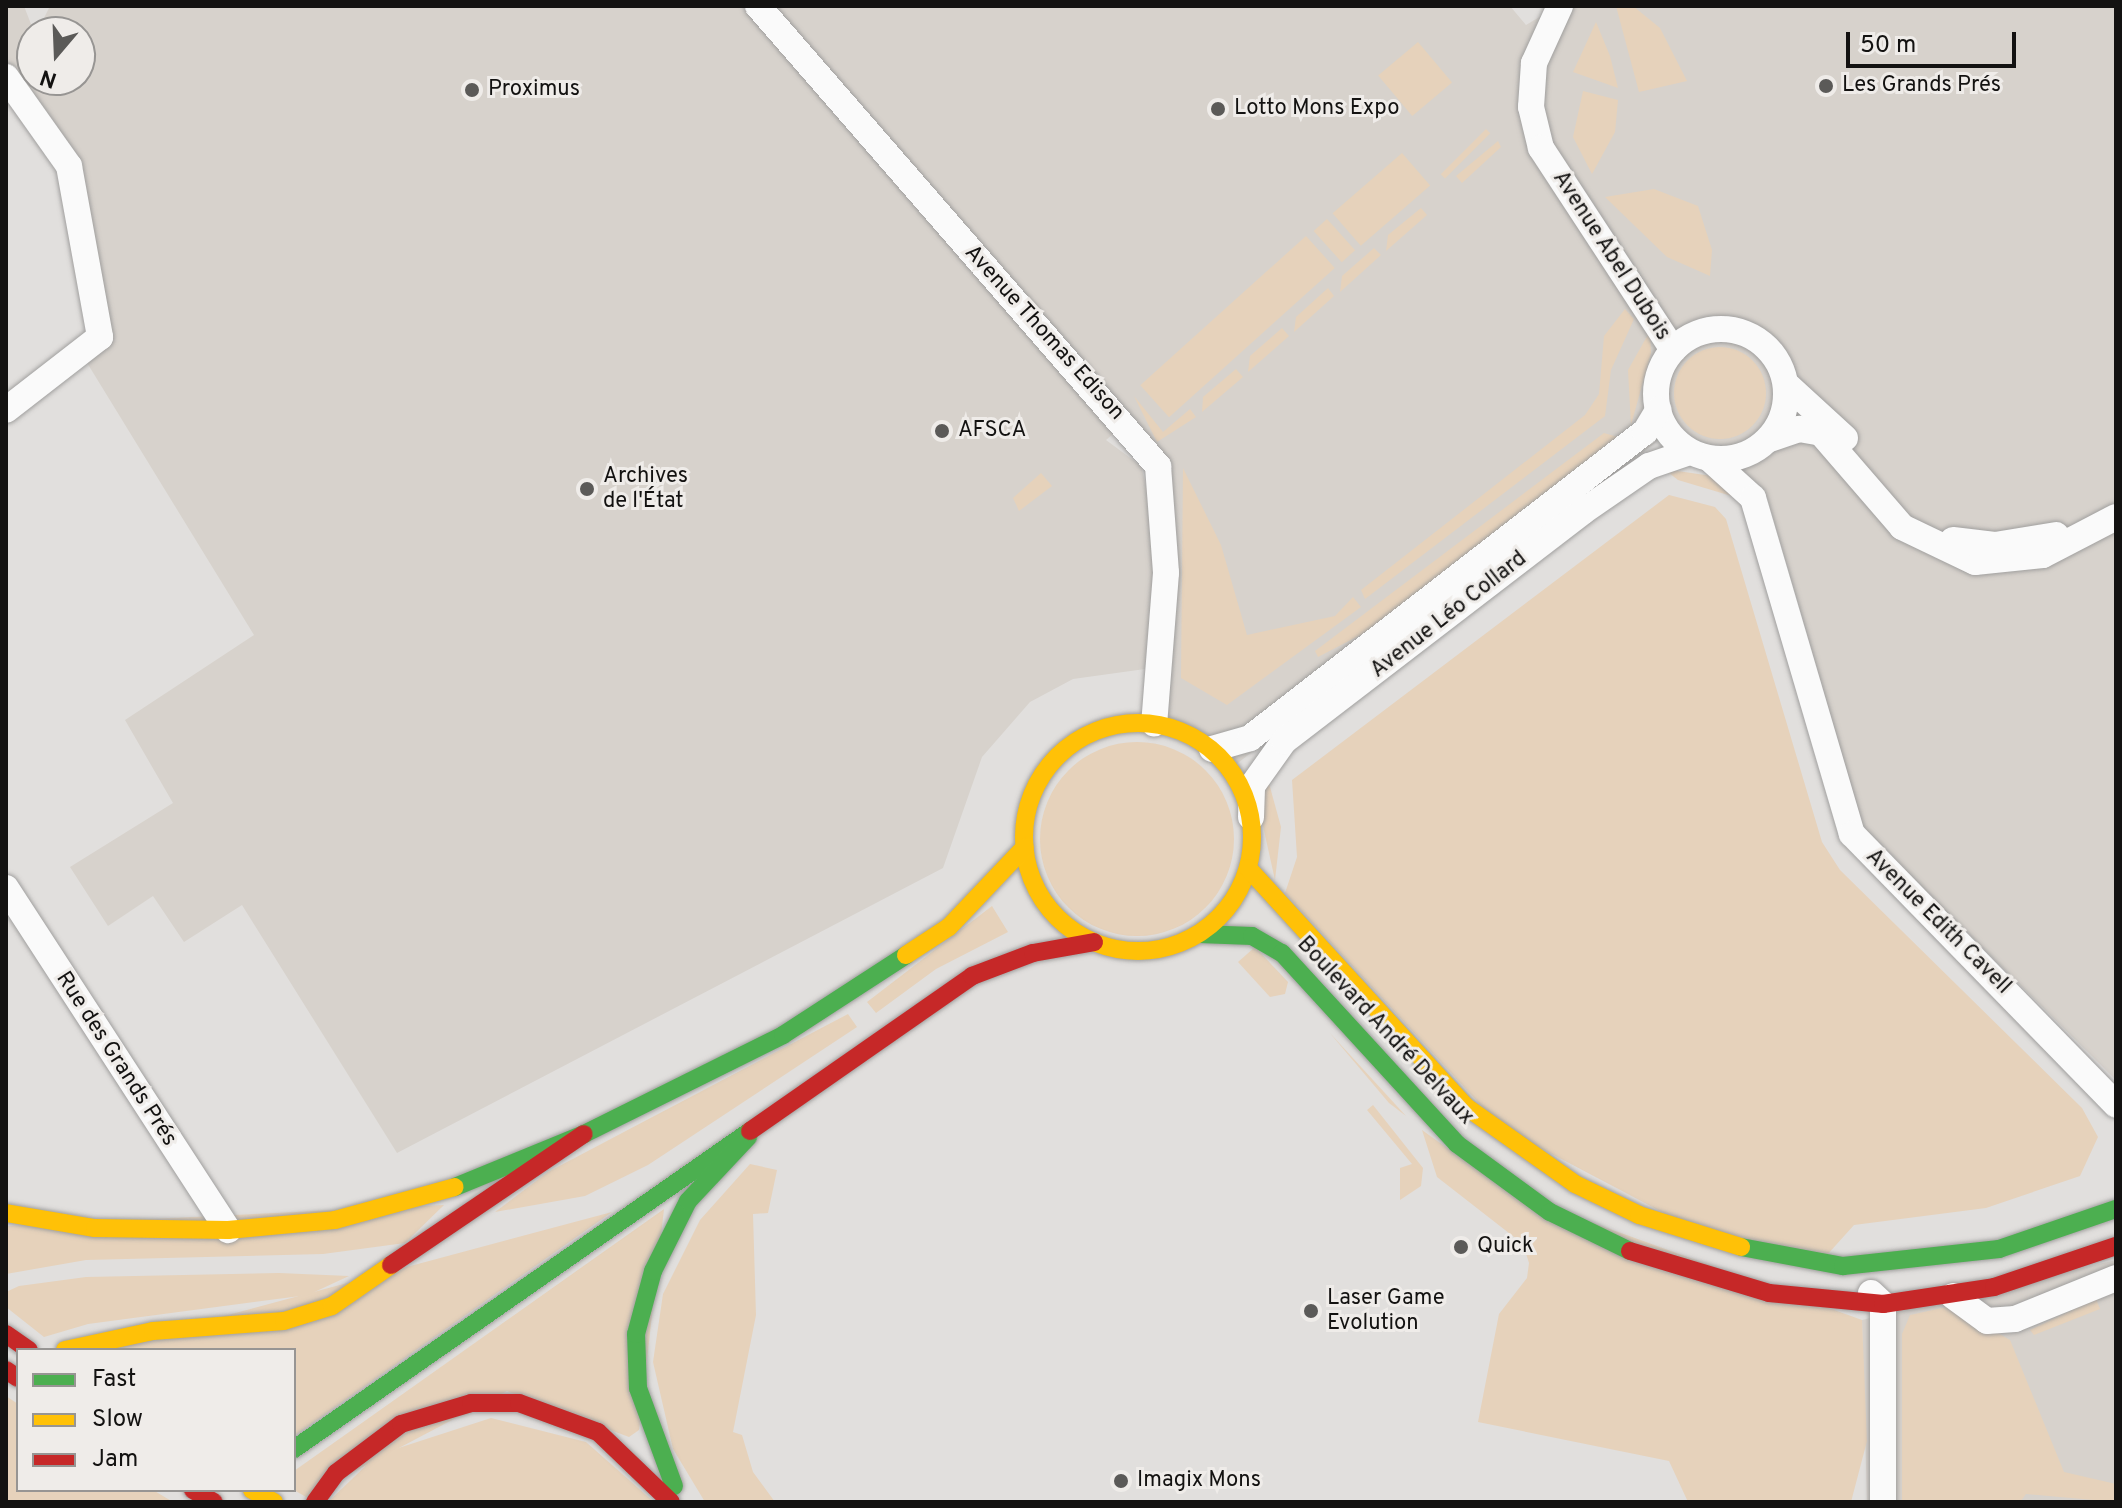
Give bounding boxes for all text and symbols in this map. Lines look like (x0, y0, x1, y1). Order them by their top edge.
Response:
north arrow (16, 16, 96, 96)
scale bar (1850, 16, 2020, 66)
text: 50 m (1860, 31, 1916, 61)
text: N (37, 62, 61, 93)
place label: Les Grands Prés (1842, 73, 2001, 99)
place label: Proximus (488, 77, 580, 103)
marker: Les Grands Prés (1817, 77, 1835, 95)
marker: Proximus (463, 81, 481, 99)
place label: Lotto Mons Expo (1234, 96, 1399, 122)
marker: Lotto Mons Expo (1209, 100, 1227, 118)
street label: Avenue Abel Dubois (1546, 166, 1676, 346)
street label: Avenue Thomas Edison (958, 240, 1130, 426)
place label: AFSCA (958, 418, 1026, 444)
marker: AFSCA (933, 422, 951, 440)
place label: Archives de l'État (603, 463, 688, 514)
marker: Archives de l'État (578, 480, 596, 498)
street label: Avenue Léo Collard (1366, 546, 1532, 684)
street label: Avenue Edith Cavell (1860, 844, 2016, 1000)
street label: Boulevard André Delvaux (1291, 931, 1479, 1131)
street label: Rue des Grands Prés (50, 967, 182, 1151)
place label: Quick (1477, 1234, 1534, 1260)
marker: Quick (1452, 1238, 1470, 1256)
place label: Laser Game Evolution (1327, 1285, 1445, 1336)
marker: Laser Game Evolution (1302, 1302, 1320, 1320)
legend (16, 1348, 296, 1492)
text: Fast (92, 1365, 136, 1395)
text: Slow (92, 1405, 143, 1435)
text: Jam (92, 1445, 138, 1475)
place label: Imagix Mons (1137, 1468, 1261, 1494)
marker: Imagix Mons (1112, 1472, 1130, 1490)

